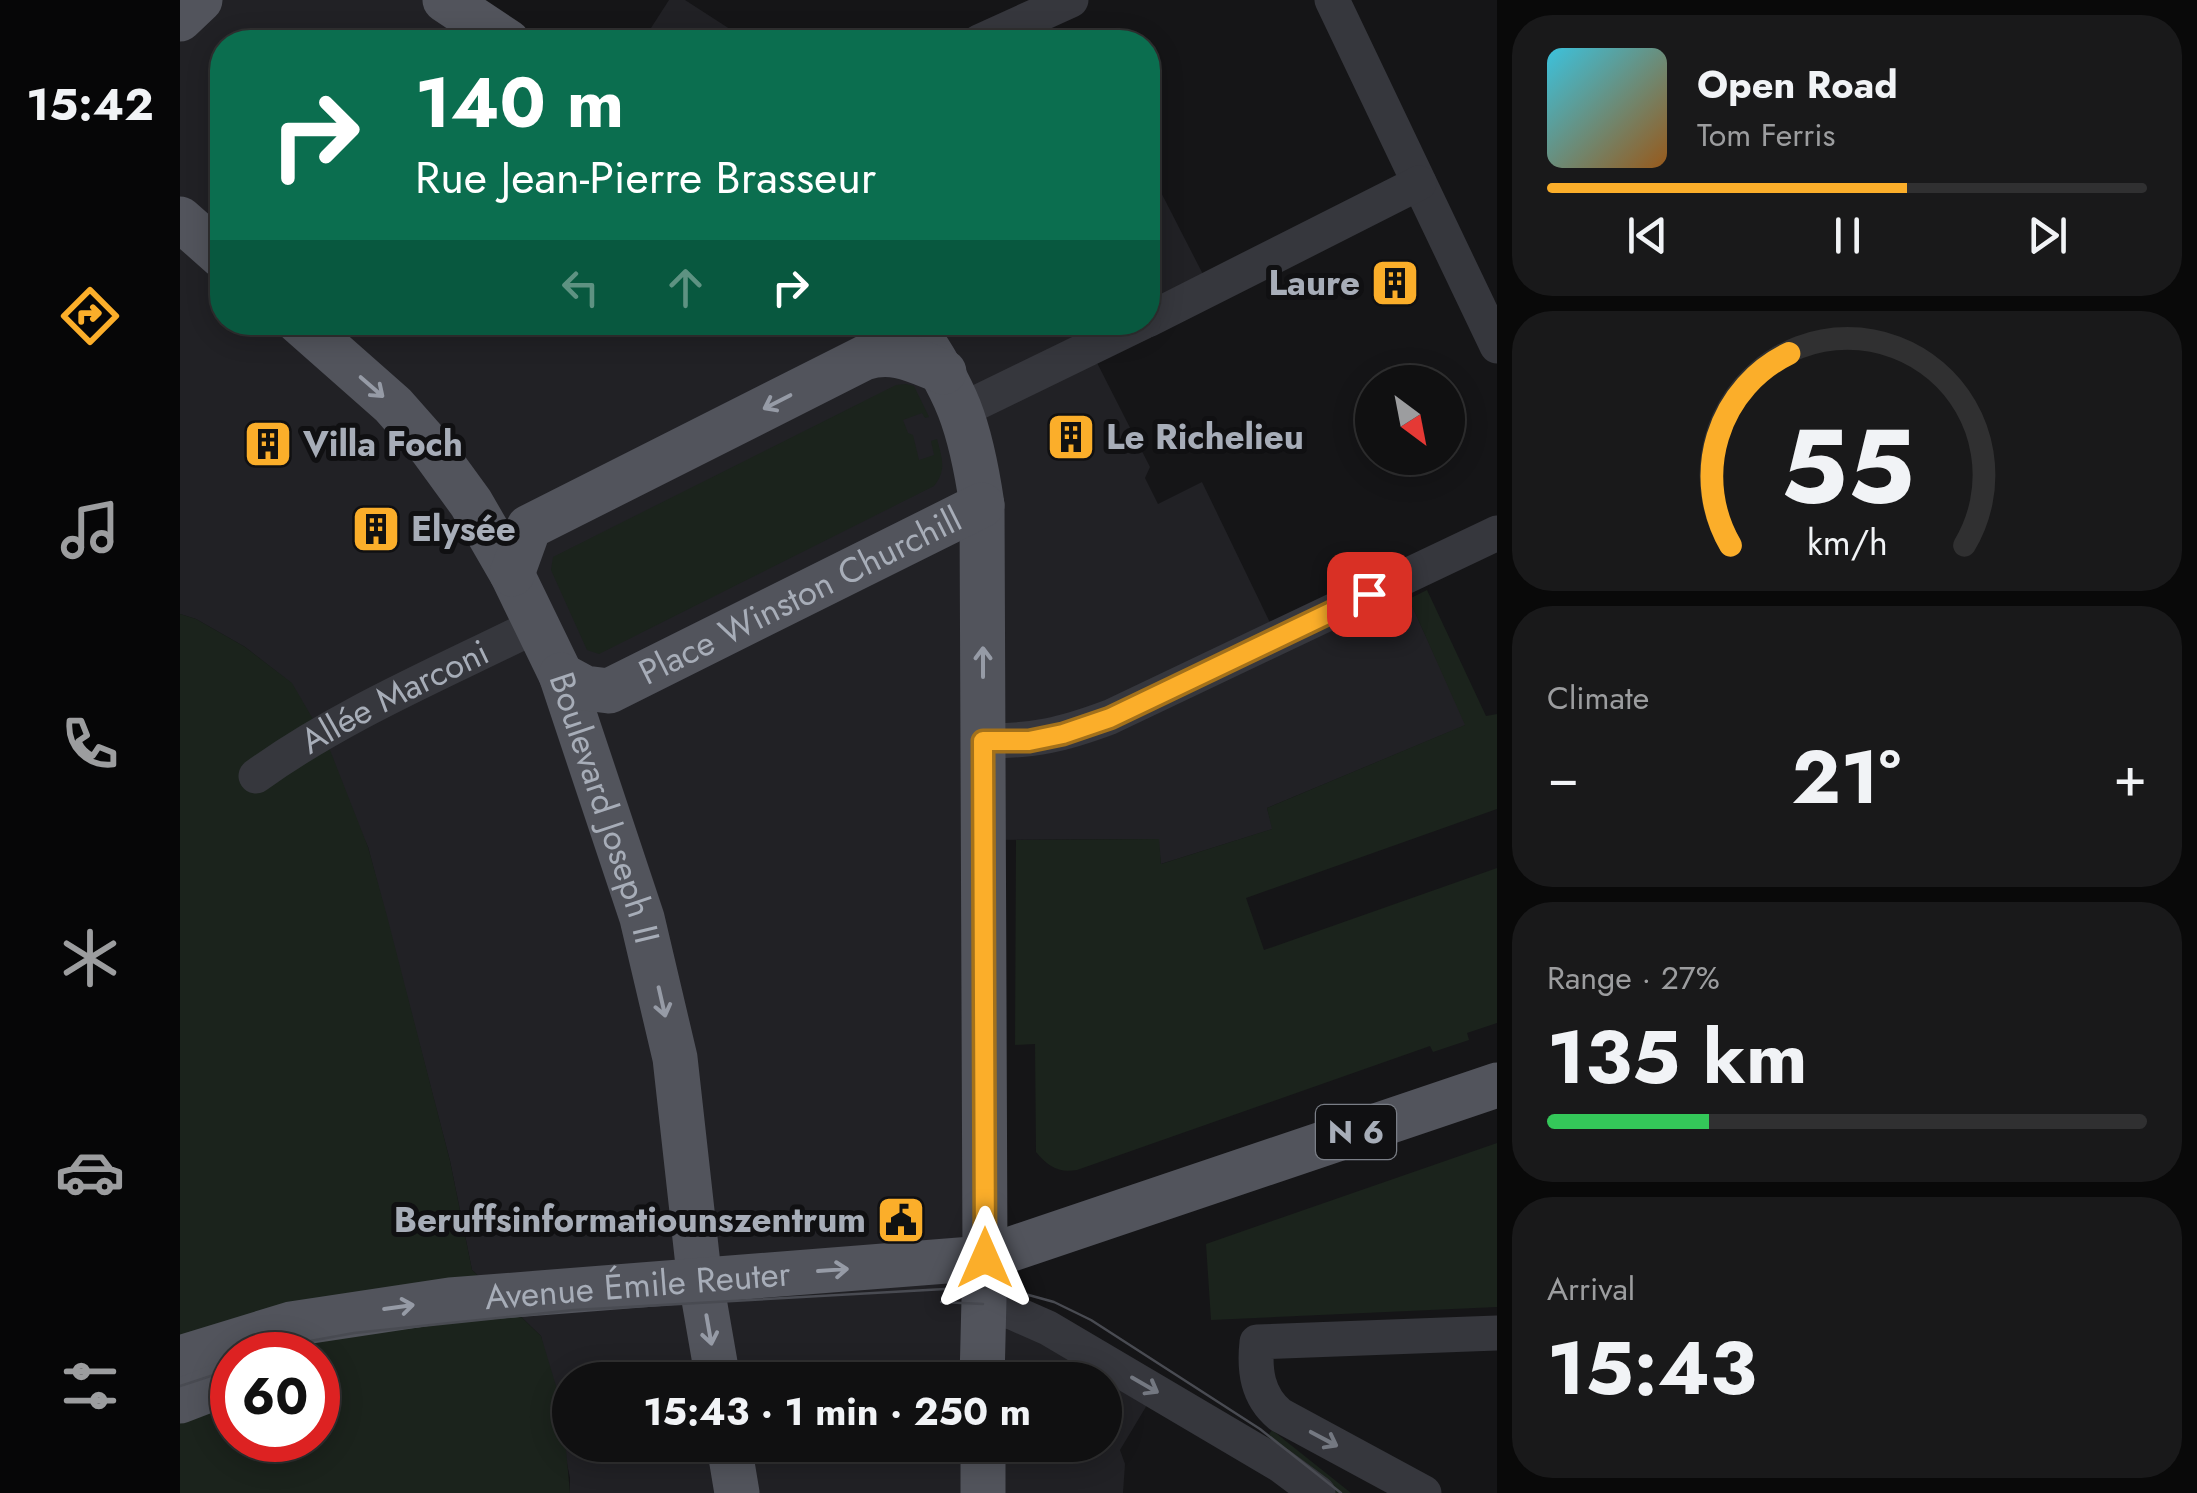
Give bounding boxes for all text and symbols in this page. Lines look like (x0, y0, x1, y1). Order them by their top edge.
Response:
text: 140 m (415, 52, 624, 153)
text: Open Road (1697, 57, 1898, 112)
icon: right (250, 70, 380, 200)
text: 15:42 (26, 72, 154, 137)
text: Tom Ferris (1697, 112, 1835, 158)
text: Rue Jean-Pierre Brasseur (415, 145, 876, 210)
icon: previous (1620, 208, 1675, 263)
icon: pause (1820, 208, 1875, 263)
icon: next (2020, 208, 2075, 263)
building icon: Laure (1369, 257, 1421, 309)
place label: Laure (1269, 258, 1360, 308)
icon: left (553, 260, 608, 315)
icon: ahead (658, 260, 713, 315)
icon: right (763, 260, 818, 315)
icon: directions (55, 281, 125, 351)
north arrow (1355, 365, 1465, 475)
map controls (1355, 365, 1465, 475)
one-way arrow (359, 375, 384, 398)
text: 55 (1780, 392, 1914, 542)
one-way arrow (762, 393, 792, 412)
building icon: Le Richelieu (1045, 411, 1097, 463)
place label: Le Richelieu (1106, 412, 1304, 462)
building icon: Villa Foch (242, 418, 294, 470)
place label: Villa Foch (302, 419, 463, 469)
street label: Place Winston Churchill (630, 494, 970, 697)
icon: music (55, 495, 125, 565)
building icon: Elysée (350, 503, 402, 555)
place label: Elysée (411, 504, 516, 554)
text: km/h (1807, 517, 1887, 568)
pin (1327, 552, 1412, 637)
icon: arrive (1342, 567, 1397, 622)
street label: Allée Marconi (291, 627, 497, 766)
one-way arrow (974, 647, 992, 680)
street label: Boulevard Joseph II (537, 666, 672, 948)
text: Climate (1547, 675, 1649, 721)
icon: phone (55, 709, 125, 779)
text: 21° (1791, 723, 1901, 831)
text: − (1547, 737, 1579, 817)
text: + (2113, 737, 2147, 817)
icon: climate (55, 923, 125, 993)
text: Range · 27% (1547, 955, 1720, 1001)
one-way arrow (654, 985, 672, 1017)
text: 135 km (1547, 1003, 1807, 1111)
road number: N 6 (1316, 1105, 1396, 1159)
icon: car (55, 1137, 125, 1207)
public building icon: Beruffsinformatiounszentrum (875, 1194, 927, 1246)
place label: Beruffsinformatiounszentrum (394, 1195, 866, 1245)
position arrow (933, 1206, 1037, 1310)
street label: Avenue Émile Reuter (483, 1248, 792, 1322)
one-way arrow (816, 1261, 848, 1280)
text: Arrival (1547, 1266, 1635, 1312)
one-way arrow (382, 1298, 414, 1316)
one-way arrow (700, 1314, 719, 1346)
text: 15:43 (1547, 1314, 1757, 1422)
speed limit sign: 60 (210, 1332, 340, 1462)
icon: filters (55, 1351, 125, 1421)
one-way arrow (1130, 1375, 1158, 1395)
text: 15:43 · 1 min · 250 m (643, 1384, 1031, 1439)
one-way arrow (1309, 1430, 1339, 1449)

